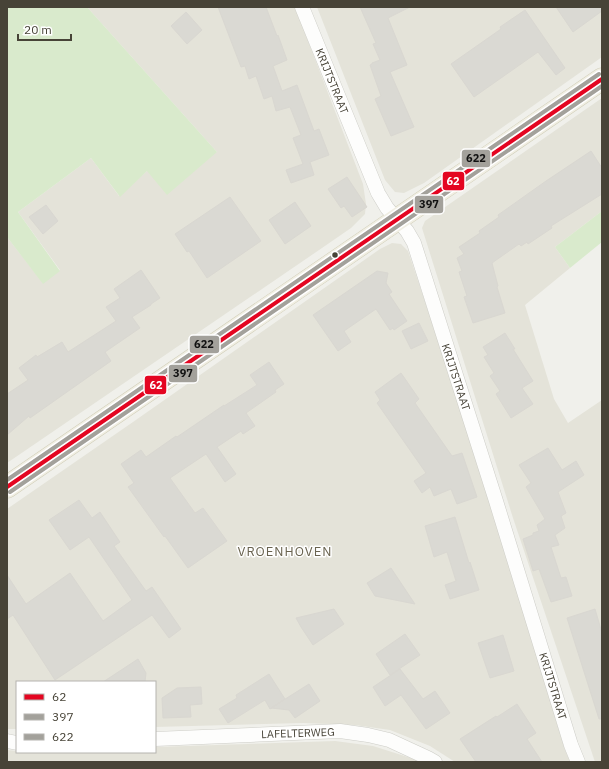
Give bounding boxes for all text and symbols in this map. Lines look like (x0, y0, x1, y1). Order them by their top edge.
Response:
scale bar (18, 16, 71, 42)
text: 20 m (24, 22, 52, 37)
street label: KRIJTSTRAAT (312, 46, 352, 117)
line badge: 622 (461, 149, 491, 168)
text: 622 (466, 151, 486, 165)
line badge: 62 (442, 171, 465, 191)
text: 62 (446, 174, 460, 188)
line badge: 397 (414, 195, 444, 214)
text: 397 (419, 197, 439, 211)
unlabelled marker (330, 250, 340, 260)
line badge: 622 (189, 335, 220, 354)
text: 622 (194, 337, 214, 351)
street label: KRIJTSTRAAT (439, 342, 474, 413)
line badge: 397 (168, 364, 198, 383)
text: 397 (173, 366, 193, 380)
line badge: 62 (144, 375, 167, 395)
text: 62 (149, 378, 163, 392)
district label: VROENHOVEN (237, 543, 333, 560)
street label: KRIJTSTRAAT (536, 651, 570, 722)
legend (16, 681, 156, 753)
text: 62 (52, 689, 66, 704)
text: 397 (52, 709, 74, 724)
street label: LAFELTERWEG (261, 725, 335, 741)
text: 622 (52, 729, 74, 744)

